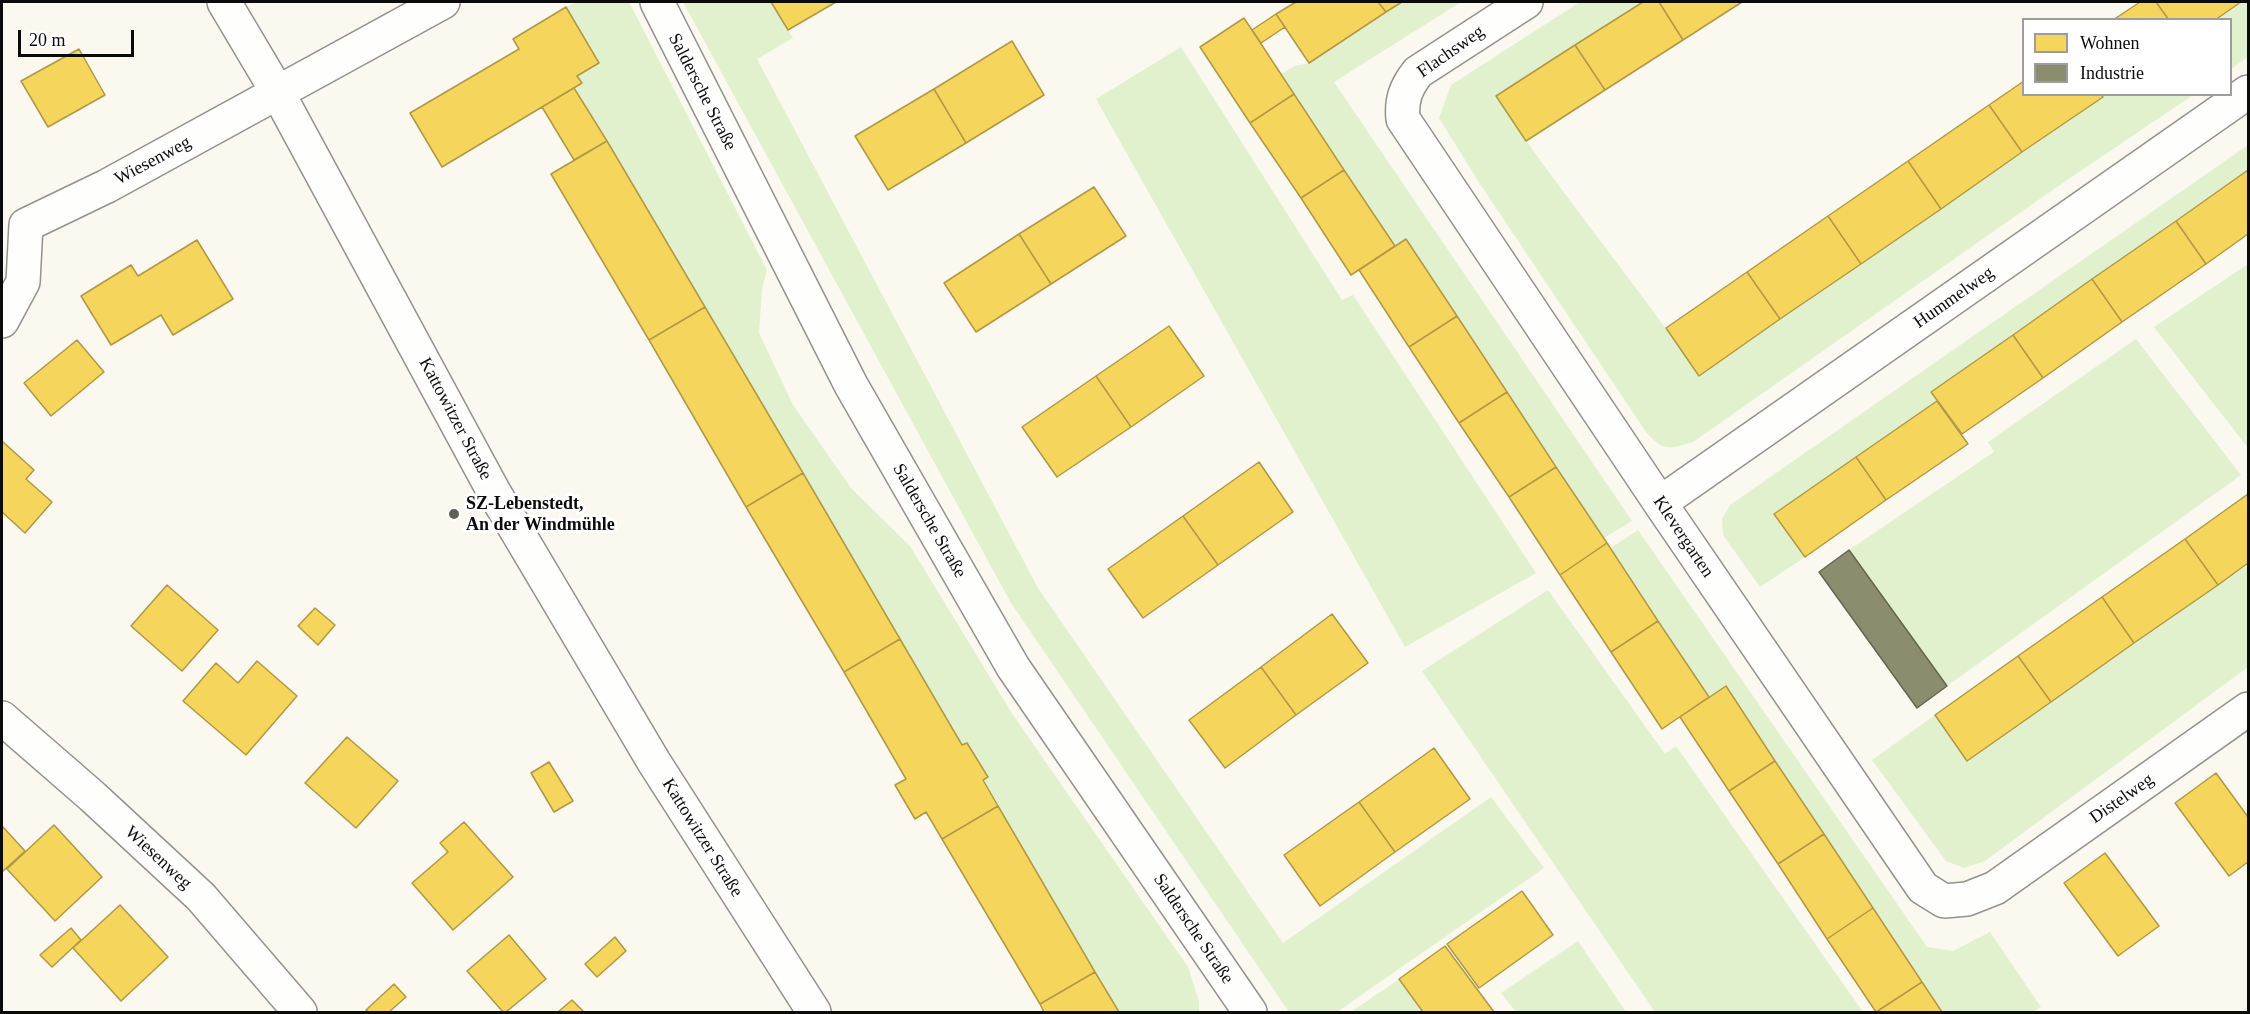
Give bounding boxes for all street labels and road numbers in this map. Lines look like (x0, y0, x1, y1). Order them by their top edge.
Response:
street label: Flachsweg (1413, 21, 1489, 83)
street label: Saldersche Straße (663, 30, 741, 154)
street label: Wiesenweg (111, 132, 195, 190)
street label: Hummelweg (1910, 262, 1998, 334)
street label: Kattowitzer Straße (414, 354, 496, 484)
street label: Saldersche Straße (888, 460, 970, 582)
street label: Klevergarten (1648, 492, 1718, 582)
street label: Distelweg (2086, 769, 2158, 829)
street label: Kattowitzer Straße (657, 775, 747, 901)
street label: Wiesenweg (120, 822, 196, 894)
street label: Saldersche Straße (1148, 870, 1238, 988)

